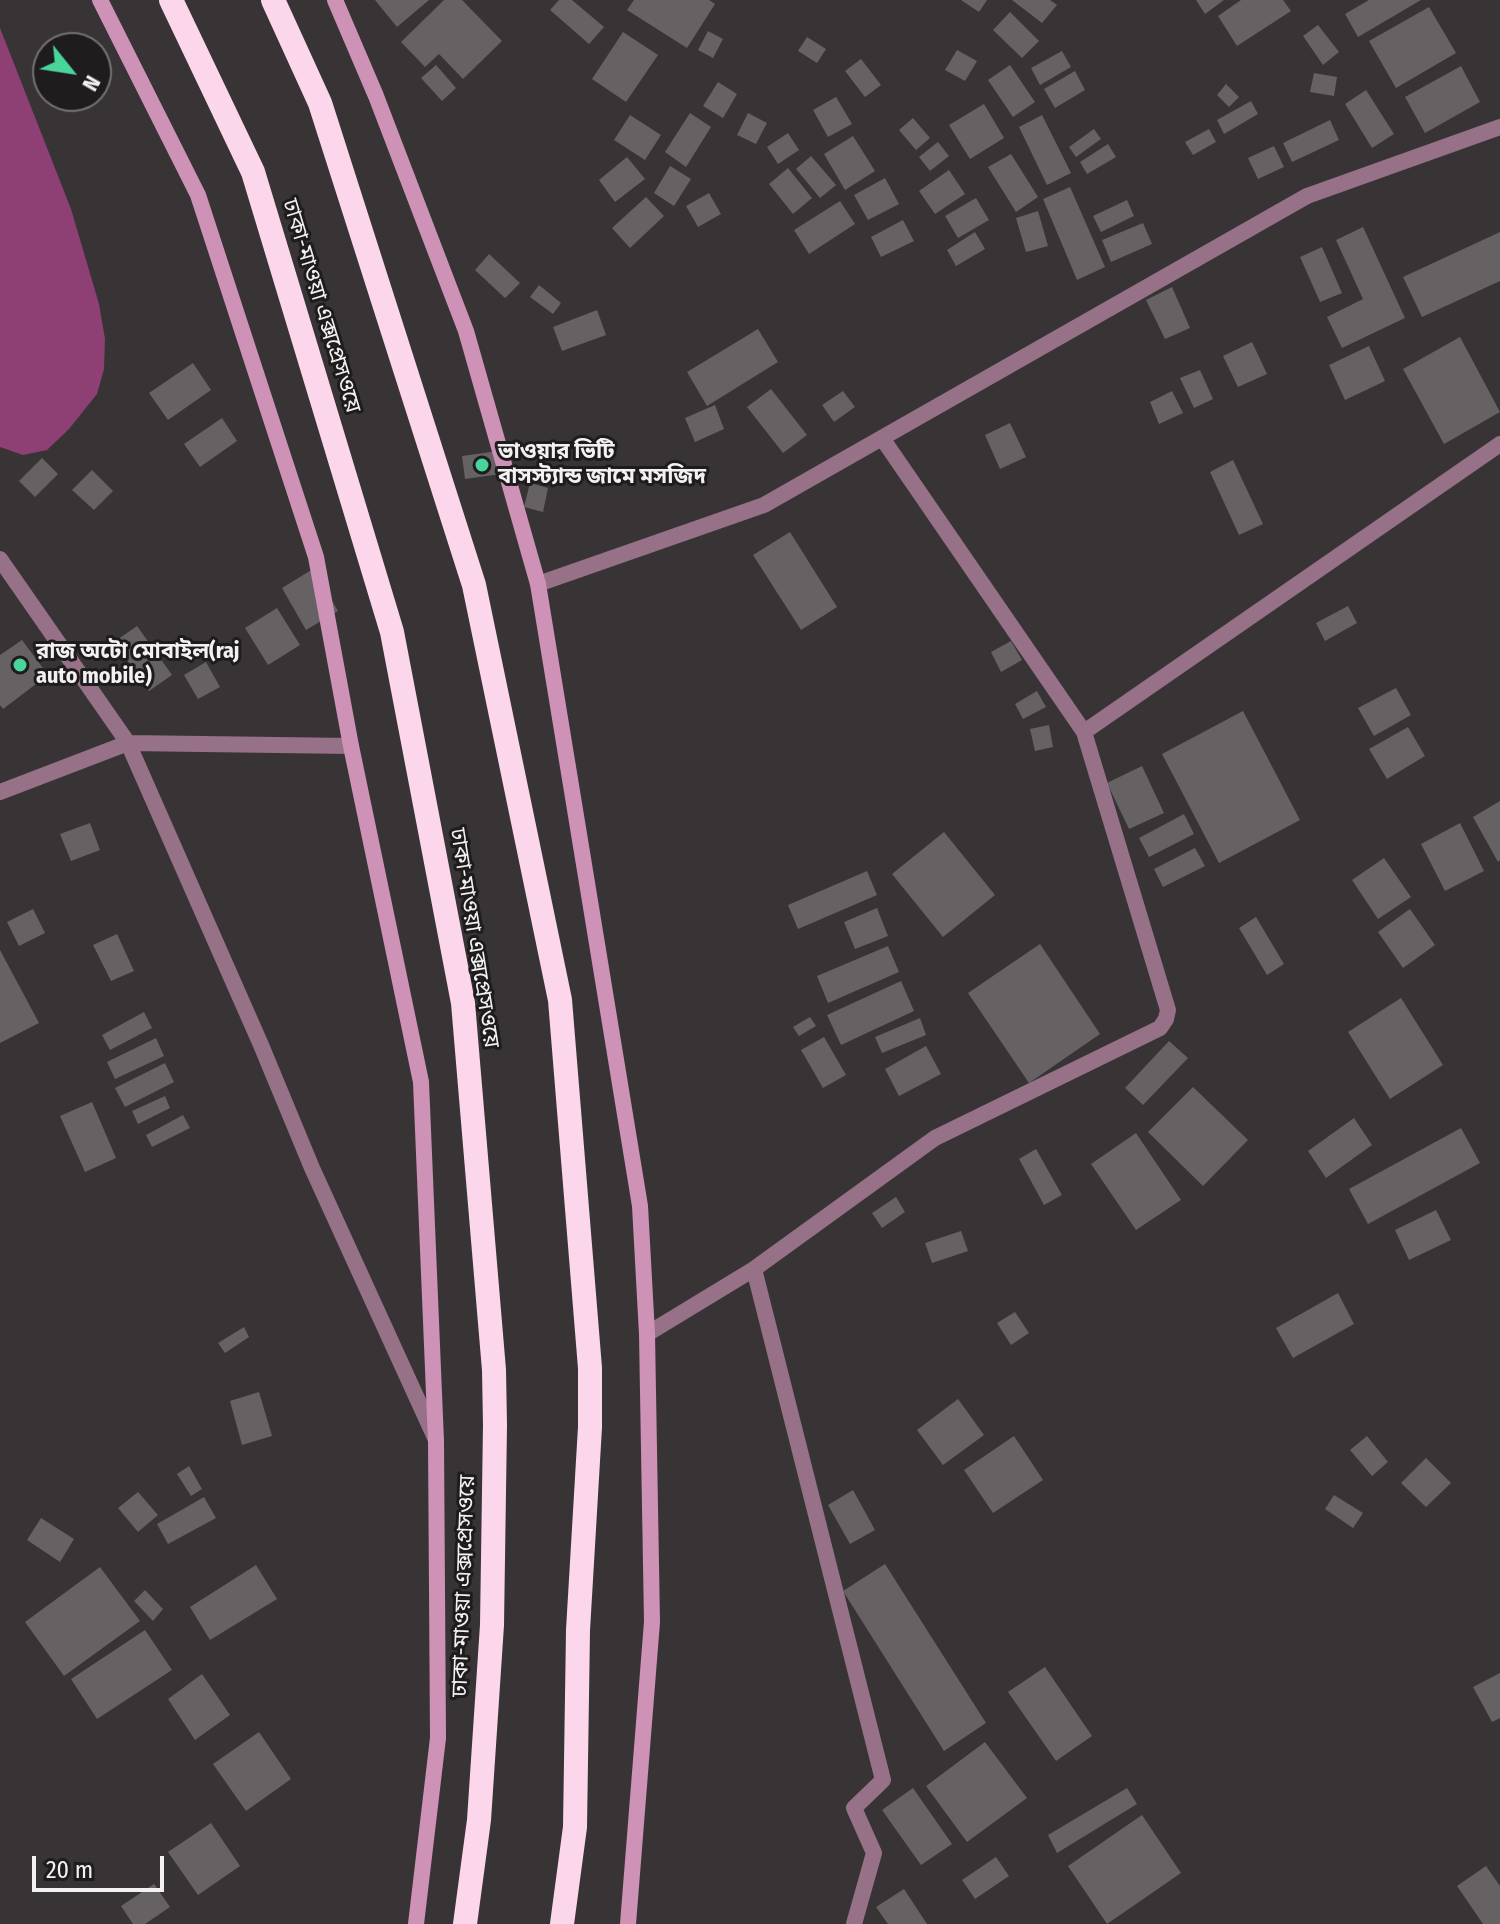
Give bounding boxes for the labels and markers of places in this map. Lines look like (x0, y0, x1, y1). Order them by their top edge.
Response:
place label: ভাওয়ার ভিটি বাসস্ট্যান্ড জামে মসজিদ (498, 439, 706, 490)
marker: ভাওয়ার ভিটি বাসস্ট্যান্ড জামে মসজিদ (473, 456, 491, 474)
place label: রাজ অটো মোবাইল(raj auto mobile) (36, 639, 240, 690)
marker: রাজ অটো মোবাইল(raj auto mobile) (11, 656, 29, 674)

